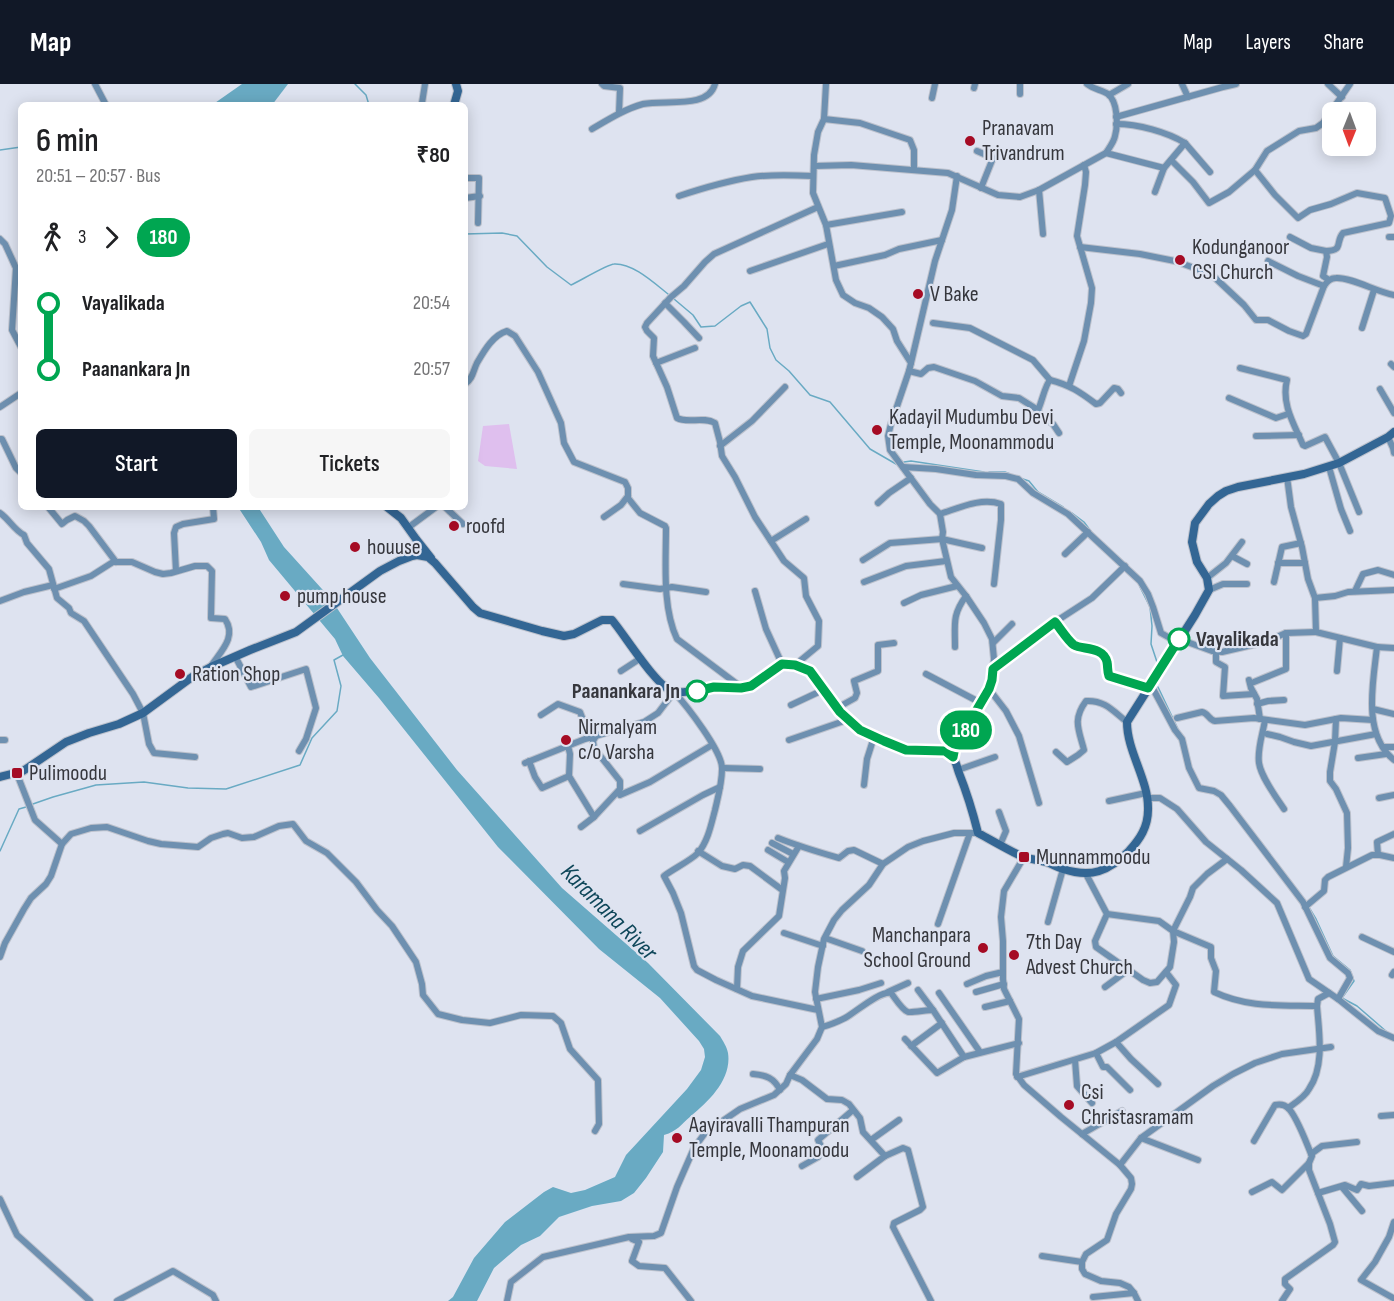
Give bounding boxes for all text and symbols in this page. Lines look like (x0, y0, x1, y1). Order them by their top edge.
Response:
text: Map (30, 26, 71, 59)
text: Map (1183, 30, 1212, 55)
text: Layers (1245, 30, 1291, 55)
text: Share (1324, 30, 1364, 55)
north arrow (1322, 102, 1376, 156)
map controls (1322, 102, 1376, 156)
place label: Pranavam Trivandrum (982, 115, 1065, 167)
text: 6 min (36, 121, 99, 161)
marker: Pranavam Trivandrum (963, 134, 977, 148)
text: ₹80 (417, 142, 450, 169)
text: 20:51 – 20:57 · Bus (36, 164, 161, 188)
icon: walk (36, 221, 69, 254)
icon: forward (95, 221, 128, 254)
text: 3 (78, 225, 86, 249)
text: 180 (149, 225, 178, 250)
place label: Kodunganoor CSI Church (1192, 234, 1289, 286)
marker: Kodunganoor CSI Church (1173, 253, 1187, 267)
place label: V Bake (930, 281, 979, 308)
marker: V Bake (911, 287, 925, 301)
text: Vayalikada (82, 290, 165, 317)
text: 20:54 (413, 291, 450, 315)
text: Paanankara Jn (82, 356, 190, 383)
text: 20:57 (413, 357, 450, 381)
place label: Kadayil Mudumbu Devi Temple, Moonammodu (889, 404, 1054, 456)
marker: Kadayil Mudumbu Devi Temple, Moonammodu (870, 423, 884, 437)
button: Start (36, 429, 237, 498)
button: Tickets (249, 429, 450, 498)
place label: roofd (466, 513, 505, 540)
marker: roofd (447, 519, 461, 533)
place label: houuse (367, 534, 421, 561)
marker: houuse (348, 540, 362, 554)
place label: pump house (297, 583, 387, 610)
marker: pump house (278, 589, 292, 603)
place label: Vayalikada (1196, 626, 1279, 653)
marker: Vayalikada (1168, 628, 1190, 650)
place label: Ration Shop (192, 661, 280, 688)
marker: Ration Shop (173, 667, 187, 681)
place label: Paanankara Jn (572, 678, 680, 705)
marker: Paanankara Jn (686, 680, 708, 702)
line badge: 180 (932, 710, 1000, 750)
place label: Nirmalyam c/o Varsha (578, 714, 657, 766)
text: 180 (952, 718, 980, 743)
marker: Nirmalyam c/o Varsha (559, 733, 573, 747)
place label: Pulimoodu (29, 760, 107, 787)
marker: Pulimoodu (10, 766, 24, 780)
place label: Munnammoodu (1036, 844, 1150, 871)
marker: Munnammoodu (1017, 850, 1031, 864)
water label: Karamana River (555, 858, 664, 967)
place label: Manchanpara School Ground (864, 922, 971, 974)
place label: 7th Day Advest Church (1025, 929, 1133, 981)
marker: Manchanpara School Ground (976, 941, 990, 955)
marker: 7th Day Advest Church (1007, 948, 1021, 962)
place label: Csi Christasramam (1081, 1079, 1194, 1131)
marker: Csi Christasramam (1062, 1098, 1076, 1112)
place label: Aayiravalli Thampuran Temple, Moonamoodu (688, 1112, 850, 1164)
marker: Aayiravalli Thampuran Temple, Moonamoodu (670, 1131, 684, 1145)

